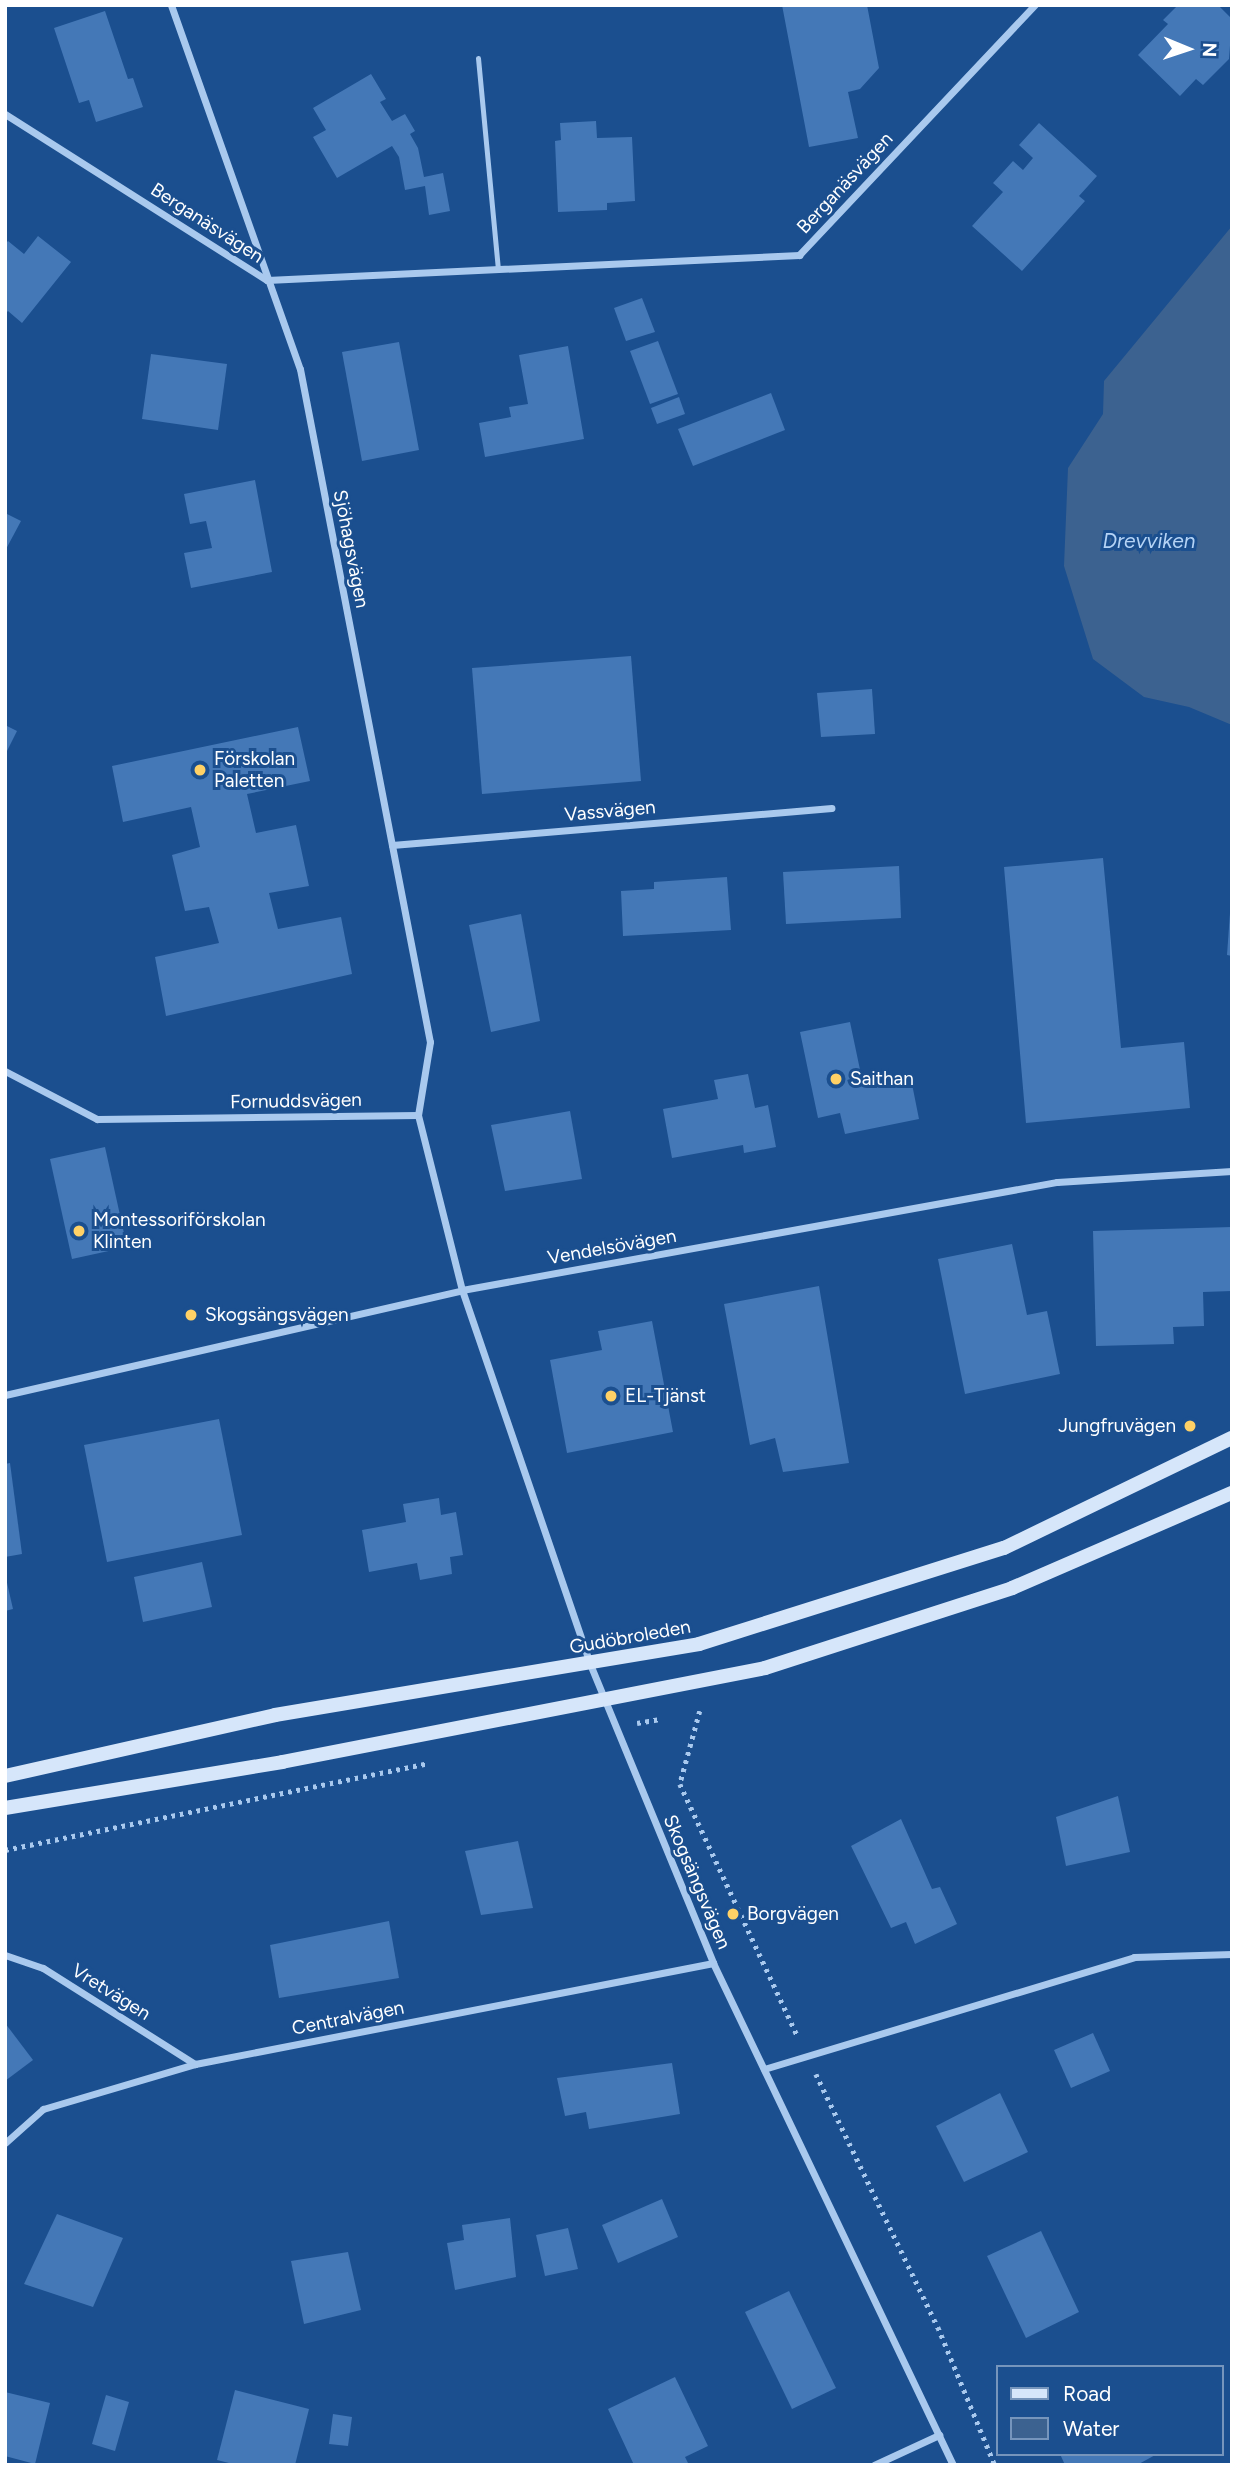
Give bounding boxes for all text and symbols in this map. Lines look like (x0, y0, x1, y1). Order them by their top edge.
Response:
north arrow (1153, 14, 1223, 84)
text: N (1198, 42, 1221, 57)
street label: Berganäsvägen (792, 128, 898, 238)
street label: Berganäsvägen (146, 178, 268, 268)
street label: Sjöhagsvägen (328, 488, 374, 610)
water label: Drevviken (1102, 528, 1196, 554)
place label: Förskolan Paletten (214, 748, 295, 792)
marker: Förskolan Paletten (192, 762, 208, 778)
street label: Vassvägen (563, 796, 657, 826)
place label: Saithan (850, 1068, 914, 1090)
marker: Saithan (828, 1071, 844, 1087)
street label: Fornuddsvägen (230, 1088, 362, 1114)
place label: Montessoriförskolan Klinten (93, 1209, 266, 1253)
marker: Montessoriförskolan Klinten (71, 1223, 87, 1239)
street label: Vendelsövägen (546, 1224, 678, 1270)
place label: Skogsängsvägen (205, 1304, 349, 1326)
marker: Skogsängsvägen (183, 1307, 199, 1323)
place label: EL-Tjänst (625, 1385, 706, 1407)
marker: EL-Tjänst (603, 1388, 619, 1404)
place label: Jungfruvägen (1058, 1415, 1176, 1437)
marker: Jungfruvägen (1182, 1418, 1198, 1434)
street label: Gudöbroleden (568, 1615, 692, 1659)
street label: Skogsängsvägen (658, 1811, 736, 1953)
place label: Borgvägen (747, 1903, 839, 1925)
marker: Borgvägen (725, 1906, 741, 1922)
street label: Vretvägen (67, 1959, 155, 2025)
street label: Centralvägen (290, 1996, 406, 2040)
legend (996, 2365, 1223, 2456)
text: Road (1063, 2381, 1111, 2406)
text: Water (1063, 2416, 1119, 2441)

